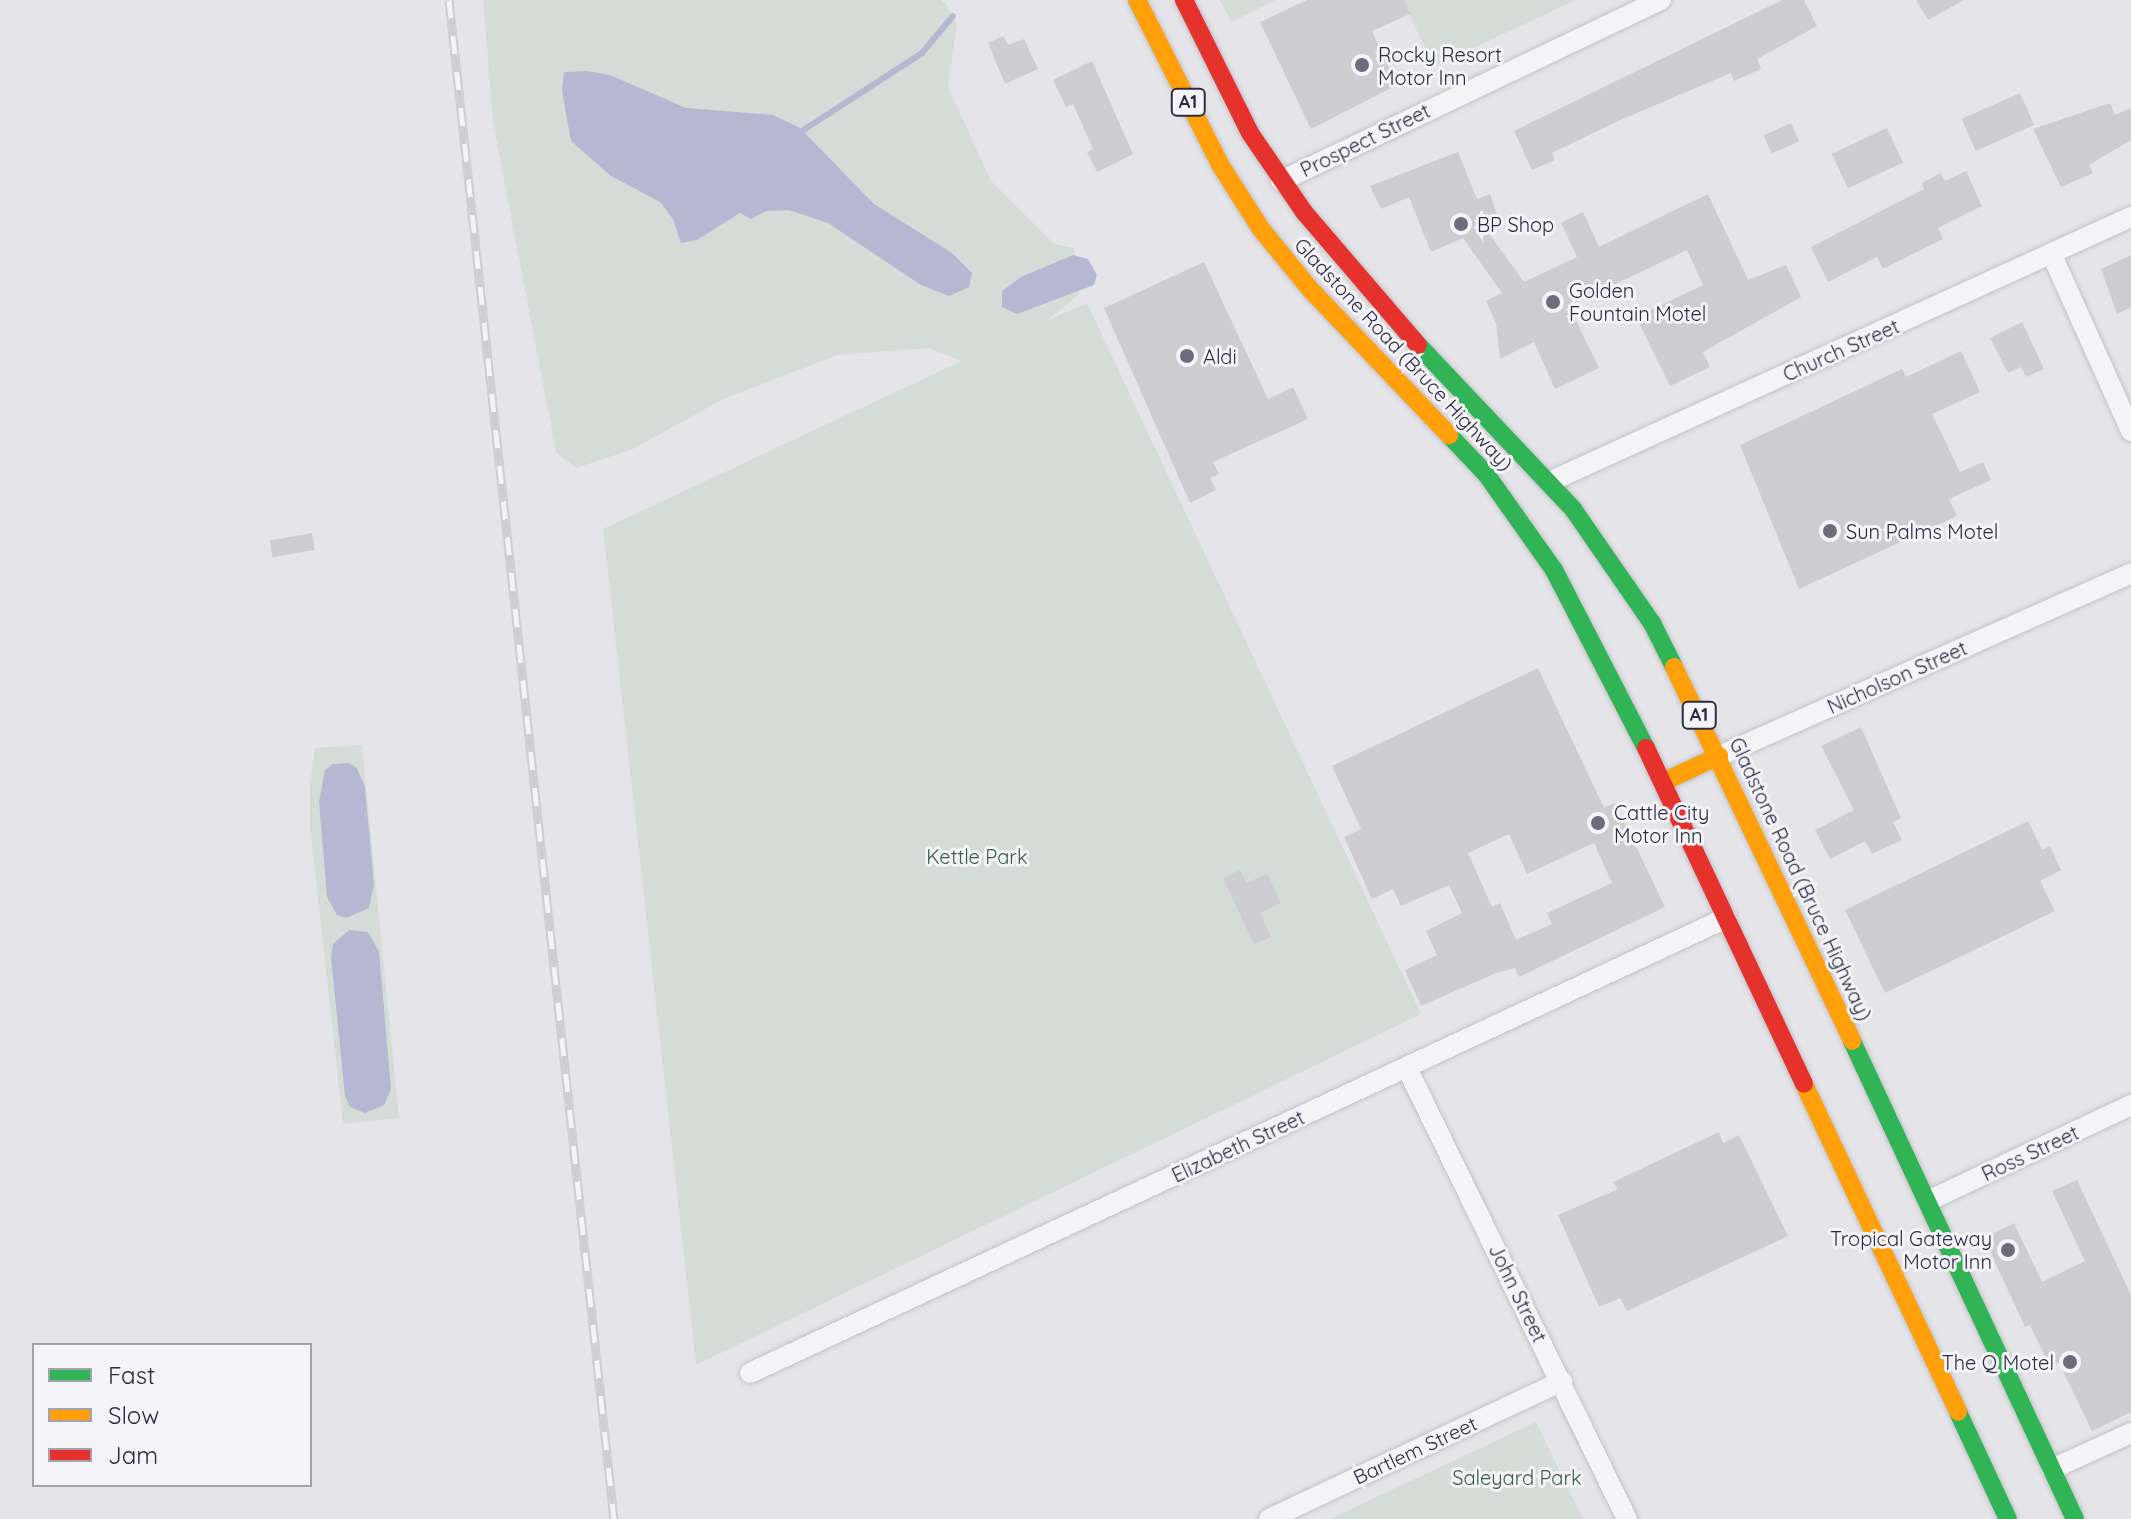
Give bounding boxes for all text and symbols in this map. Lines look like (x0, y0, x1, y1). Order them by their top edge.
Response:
place label: Rocky Resort Motor Inn (1378, 42, 1502, 89)
marker: Rocky Resort Motor Inn (1353, 56, 1371, 74)
road number: A1 (1170, 88, 1206, 116)
street label: Prospect Street (1296, 98, 1434, 182)
place label: BP Shop (1477, 212, 1554, 236)
marker: BP Shop (1452, 215, 1470, 233)
street label: Gladstone Road (Bruce Highway) (1290, 233, 1518, 475)
place label: Golden Fountain Motel (1569, 278, 1706, 325)
marker: Golden Fountain Motel (1544, 293, 1562, 311)
street label: Church Street (1779, 314, 1903, 386)
place label: Aldi (1203, 344, 1237, 368)
marker: Aldi (1178, 347, 1196, 365)
place label: Sun Palms Motel (1846, 519, 1998, 543)
marker: Sun Palms Motel (1821, 522, 1839, 540)
street label: Nicholson Street (1823, 635, 1971, 719)
road number: A1 (1681, 701, 1717, 729)
street label: Gladstone Road (Bruce Highway) (1725, 734, 1877, 1024)
place label: Cattle City Motor Inn (1614, 800, 1709, 847)
marker: Cattle City Motor Inn (1589, 814, 1607, 832)
park label: Kettle Park (926, 844, 1028, 868)
street label: Elizabeth Street (1168, 1105, 1308, 1187)
street label: Ross Street (1978, 1120, 2082, 1186)
place label: Tropical Gateway Motor Inn (1830, 1226, 1992, 1273)
street label: John Street (1484, 1240, 1552, 1346)
marker: Tropical Gateway Motor Inn (1999, 1241, 2017, 1259)
legend (32, 1343, 312, 1487)
place label: The Q Motel (1942, 1350, 2054, 1374)
marker: The Q Motel (2061, 1353, 2079, 1371)
text: Fast (108, 1360, 155, 1390)
text: Slow (108, 1400, 159, 1430)
street label: Bartlem Street (1349, 1411, 1481, 1489)
text: Jam (108, 1440, 158, 1470)
park label: Saleyard Park (1452, 1465, 1582, 1489)

